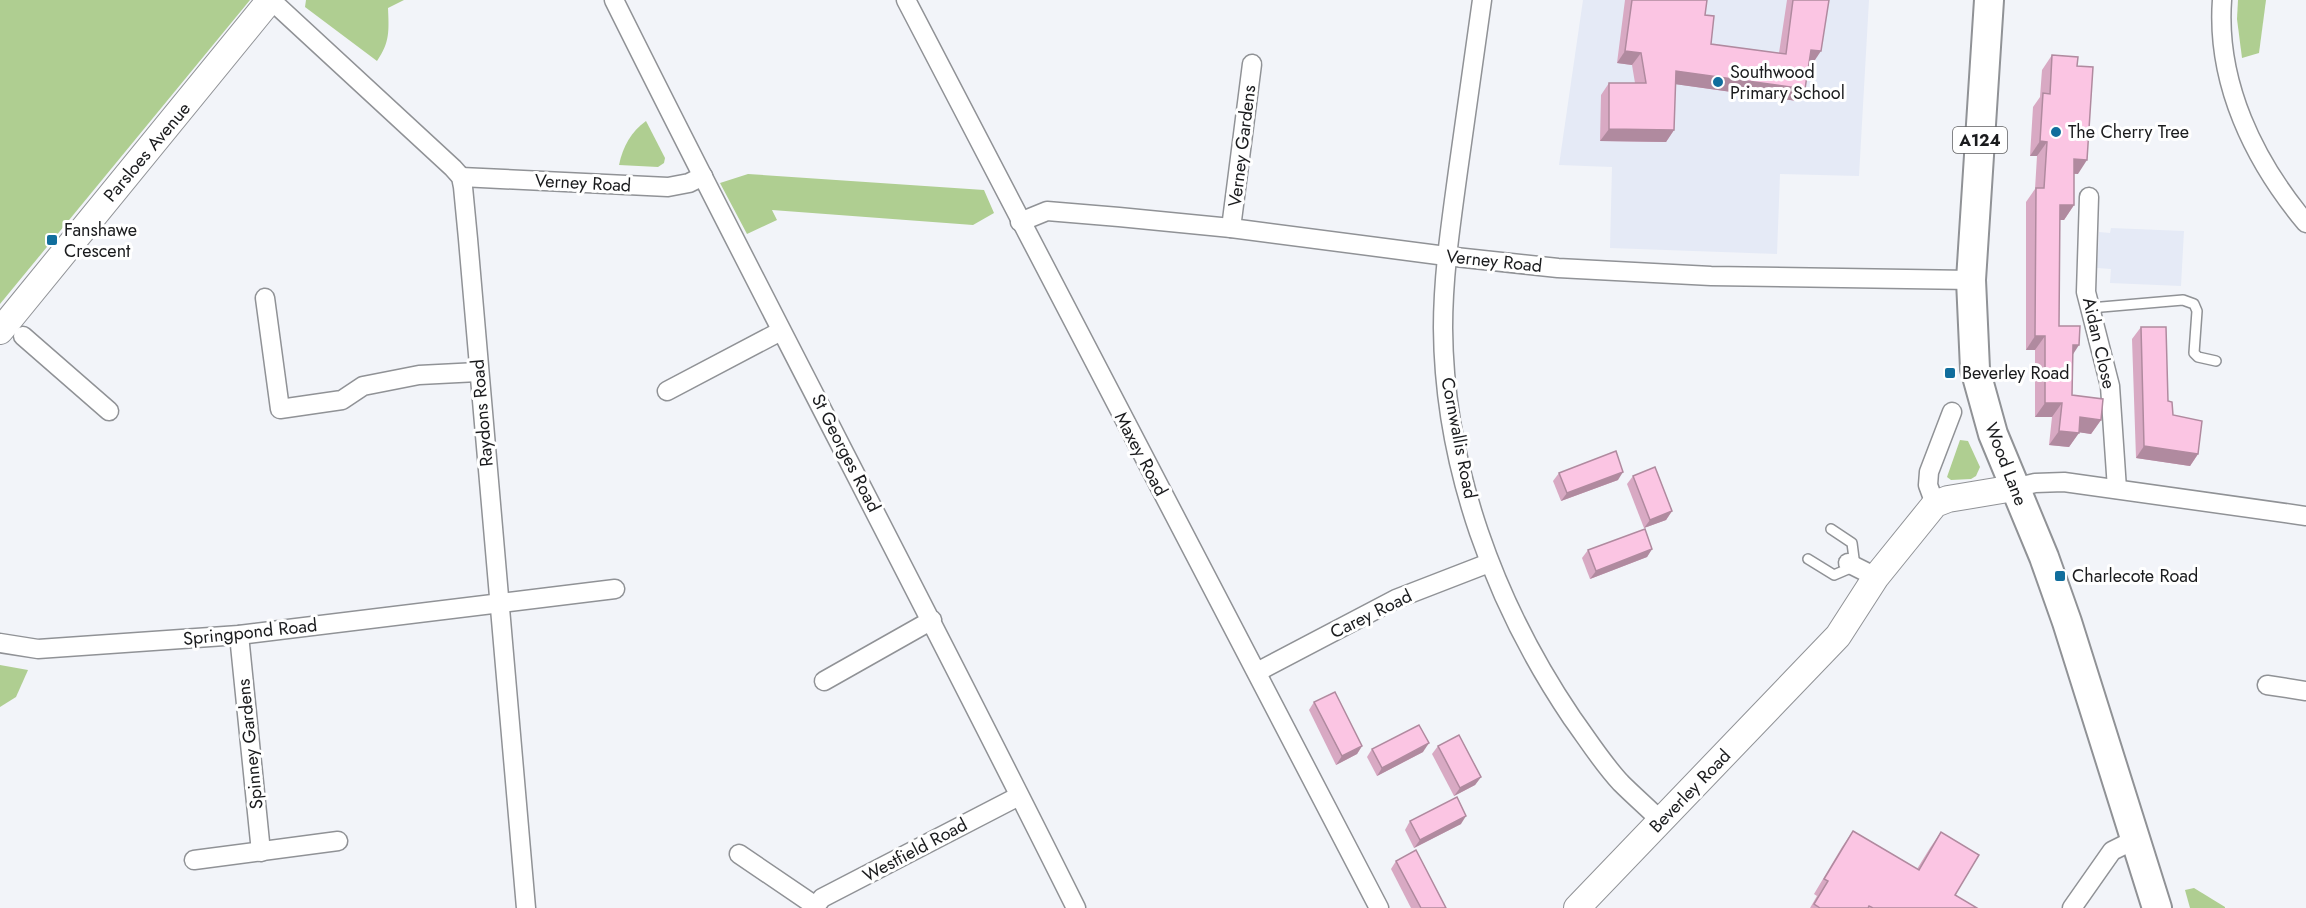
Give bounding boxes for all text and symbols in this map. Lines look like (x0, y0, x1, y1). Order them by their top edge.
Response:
place label: Southwood Primary School (1730, 59, 1845, 106)
marker: Southwood Primary School (1711, 75, 1725, 89)
street label: Verney Gardens (1222, 84, 1262, 208)
street label: Parsloes Avenue (97, 96, 197, 208)
place label: The Cherry Tree (2068, 119, 2189, 145)
marker: The Cherry Tree (2049, 125, 2063, 139)
road number: A124 (1953, 127, 2007, 153)
street label: Verney Road (534, 167, 632, 199)
place label: Fanshawe Crescent (64, 217, 137, 264)
marker: Fanshawe Crescent (45, 233, 59, 247)
street label: Verney Road (1445, 243, 1543, 279)
street label: Aidan Close (2076, 295, 2122, 391)
street label: Raydons Road (464, 358, 500, 468)
place label: Beverley Road (1962, 360, 2069, 386)
marker: Beverley Road (1943, 366, 1957, 380)
street label: Cornwallis Road (1435, 375, 1483, 501)
street label: St Georges Road (805, 389, 887, 517)
street label: Maxey Road (1108, 407, 1174, 501)
street label: Wood Lane (1978, 419, 2034, 509)
place label: Charlecote Road (2072, 563, 2198, 589)
marker: Charlecote Road (2053, 569, 2067, 583)
street label: Carey Road (1326, 583, 1416, 645)
street label: Springpond Road (182, 612, 318, 652)
street label: Spinney Gardens (230, 677, 270, 811)
street label: Beverley Road (1643, 743, 1737, 839)
street label: Westfield Road (858, 812, 972, 888)

